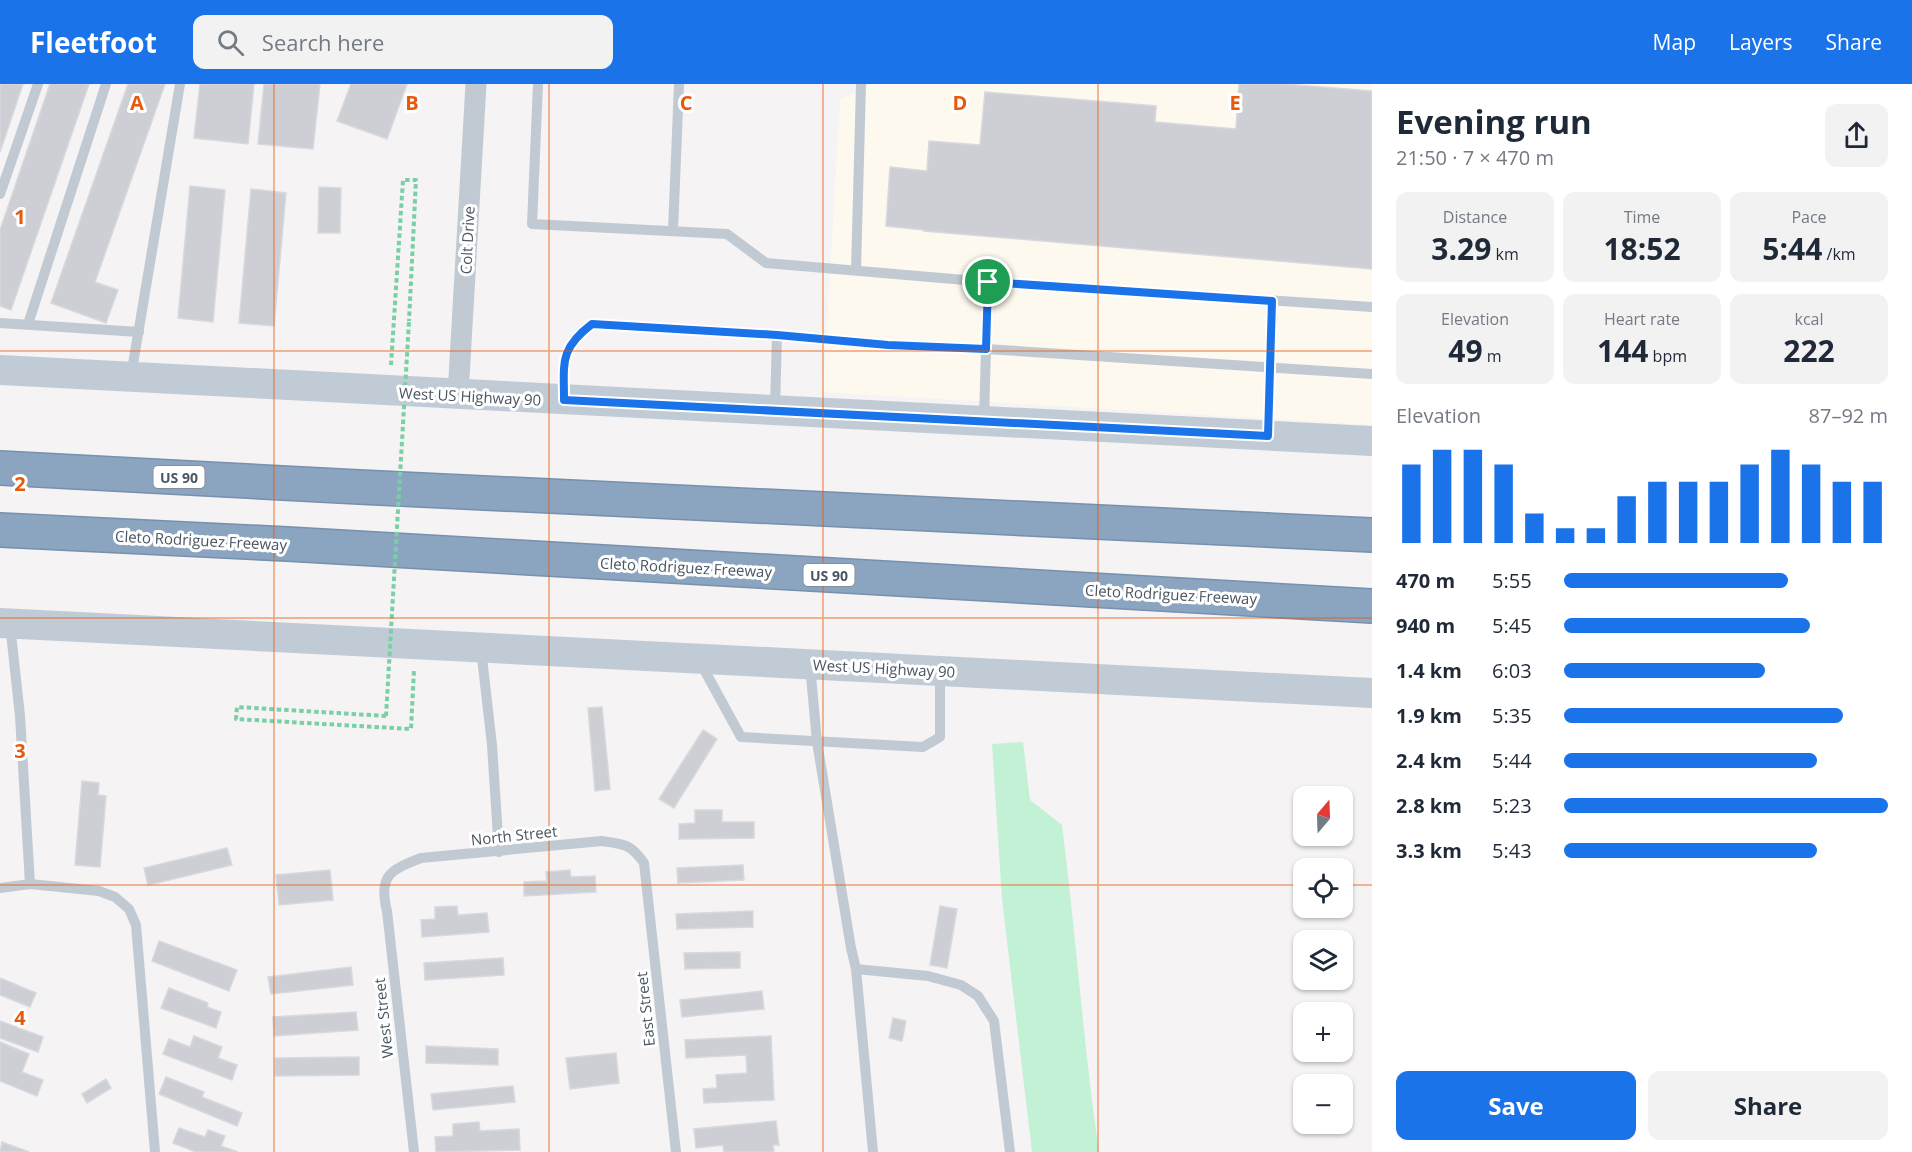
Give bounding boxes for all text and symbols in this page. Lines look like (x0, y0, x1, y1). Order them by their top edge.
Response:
search box (193, 15, 613, 69)
text: Fleetfoot (30, 23, 157, 61)
icon: search (214, 26, 247, 59)
text: Search here (262, 27, 384, 57)
text: Map (1653, 28, 1696, 56)
text: Layers (1729, 28, 1793, 56)
text: Share (1826, 28, 1882, 56)
text: A (130, 89, 144, 116)
text: B (405, 89, 419, 116)
text: C (680, 89, 693, 116)
text: D (953, 89, 967, 116)
text: E (1229, 89, 1241, 116)
text: Evening run (1396, 99, 1592, 144)
button: share (1825, 104, 1888, 167)
text: 21:50 · 7 × 470 m (1396, 144, 1554, 171)
text: 1 (14, 203, 26, 230)
street label: Colt Drive (455, 205, 479, 275)
text: Distance (1443, 206, 1507, 228)
text: Time (1624, 206, 1660, 228)
text: Pace (1791, 206, 1827, 228)
text: 3.29 (1431, 228, 1491, 269)
text: 18:52 (1603, 228, 1681, 269)
text: 5:44 (1762, 228, 1822, 269)
text: km (1491, 243, 1519, 265)
text: /km (1822, 243, 1856, 265)
pin (962, 256, 1013, 307)
icon: arrive (971, 265, 1004, 298)
text: Elevation (1441, 308, 1509, 330)
text: Heart rate (1604, 308, 1680, 330)
text: kcal (1795, 308, 1824, 330)
text: 49 (1448, 330, 1483, 371)
text: 144 (1597, 330, 1648, 371)
text: 222 (1783, 330, 1835, 371)
text: m (1483, 345, 1502, 367)
text: bpm (1648, 345, 1687, 367)
street label: West US Highway 90 (398, 382, 542, 410)
text: Elevation (1396, 402, 1481, 429)
text: 87–92 m (1809, 402, 1888, 429)
road number: US 90 (154, 466, 204, 488)
text: 2 (14, 470, 26, 497)
street label: Cleto Rodriguez Freeway (115, 526, 288, 555)
street label: Cleto Rodriguez Freeway (600, 553, 773, 582)
road number: US 90 (804, 564, 854, 586)
text: 470 m (1396, 567, 1455, 594)
text: 5:55 (1492, 567, 1532, 594)
street label: Cleto Rodriguez Freeway (1085, 580, 1258, 609)
text: 940 m (1396, 612, 1455, 639)
text: 5:45 (1492, 612, 1532, 639)
street label: West US Highway 90 (812, 654, 956, 682)
text: 1.4 km (1396, 657, 1462, 684)
text: 6:03 (1492, 657, 1532, 684)
text: 1.9 km (1396, 702, 1462, 729)
text: 5:35 (1492, 702, 1532, 729)
text: 3 (14, 737, 26, 764)
text: 2.4 km (1396, 747, 1462, 774)
text: 5:44 (1492, 747, 1532, 774)
north arrow (1293, 786, 1353, 846)
map controls (1293, 786, 1353, 1134)
text: 2.8 km (1396, 792, 1462, 819)
text: 5:23 (1492, 792, 1532, 819)
street label: North Street (470, 821, 558, 849)
text: 3.3 km (1396, 837, 1462, 864)
text: 5:43 (1492, 837, 1532, 864)
button: locate (1293, 858, 1353, 918)
button: layers (1293, 930, 1353, 990)
street label: East Street (631, 971, 659, 1047)
street label: West Street (369, 977, 397, 1059)
button: + (1293, 1002, 1353, 1062)
text: 4 (14, 1004, 26, 1031)
button: Save (1396, 1071, 1636, 1140)
button: Share (1648, 1071, 1888, 1140)
button: − (1293, 1074, 1353, 1134)

